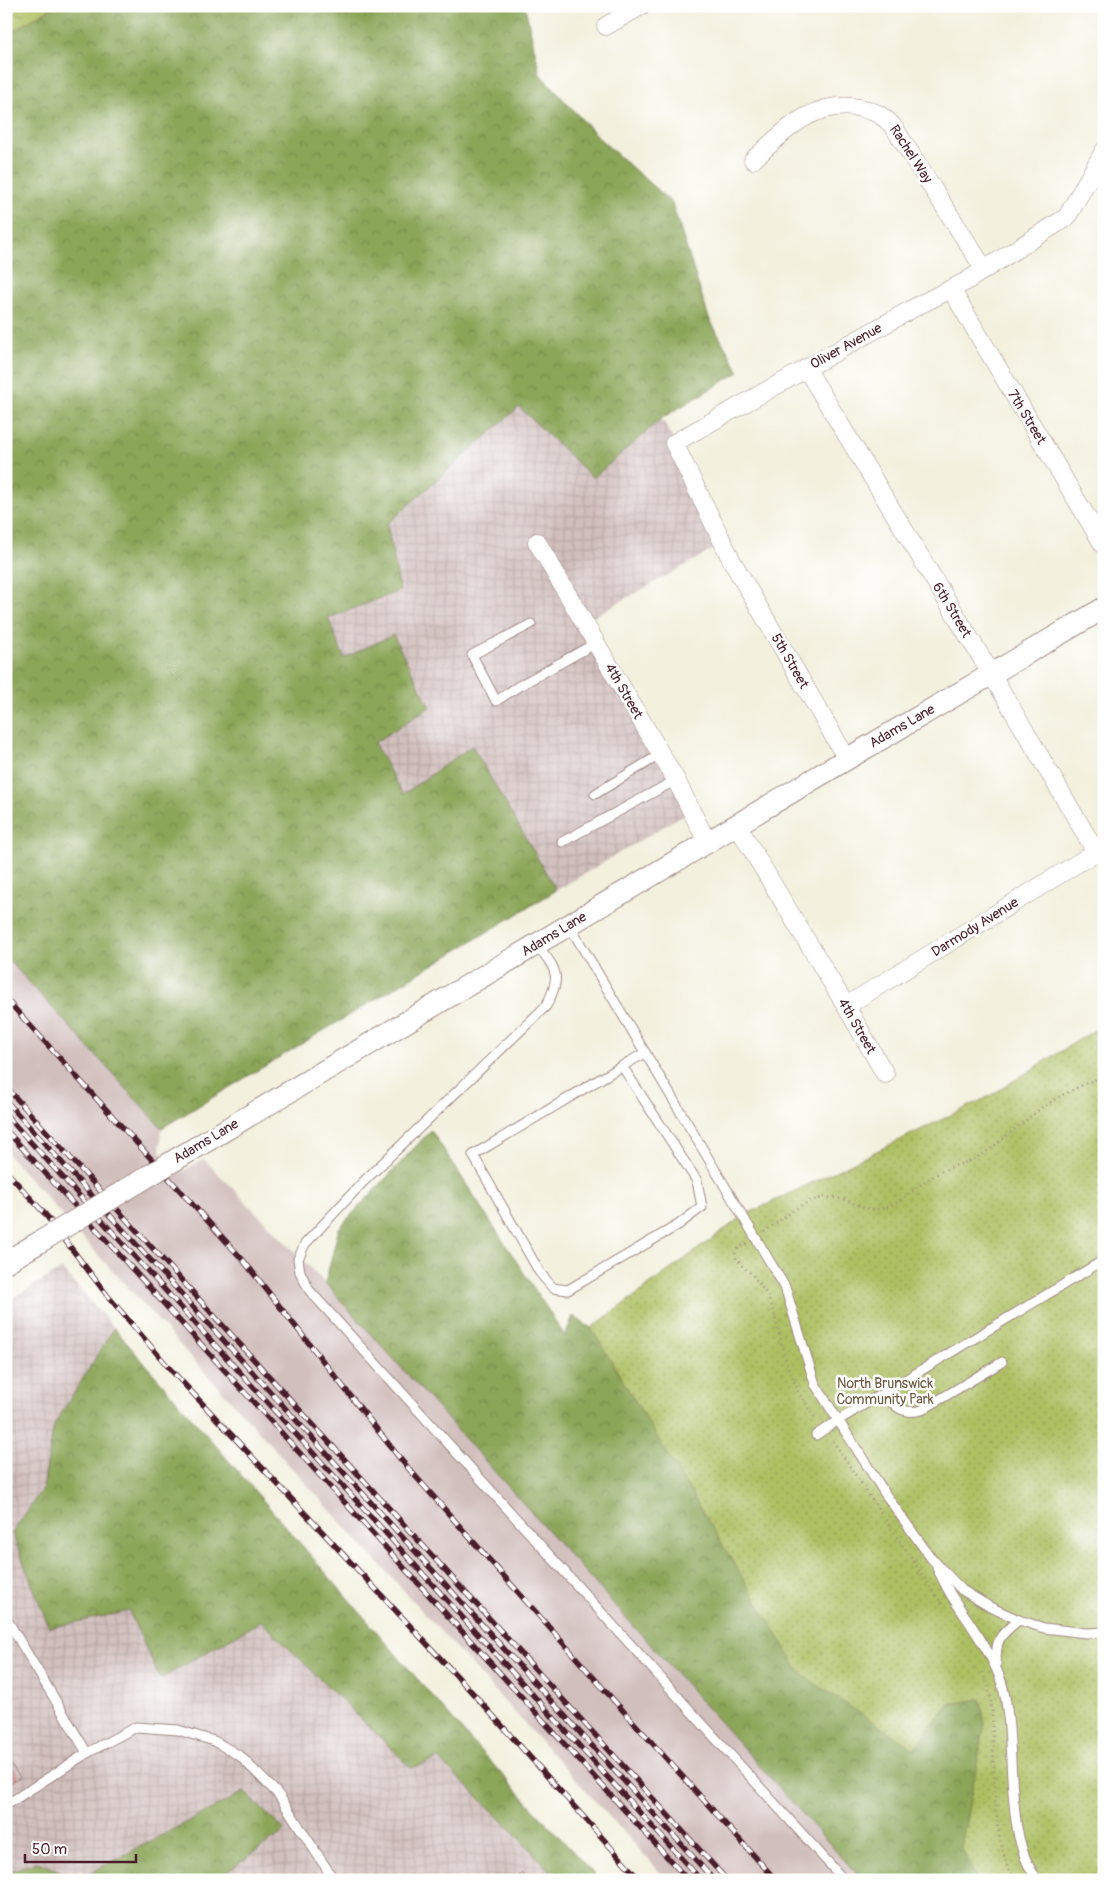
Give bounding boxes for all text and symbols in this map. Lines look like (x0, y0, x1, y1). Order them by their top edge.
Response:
street label: Rachel Way (886, 122, 936, 186)
street label: Oliver Avenue (807, 319, 885, 373)
street label: 7th Street (1004, 387, 1050, 448)
street label: 6th Street (929, 579, 975, 641)
street label: 5th Street (767, 630, 813, 692)
street label: 4th Street (601, 660, 647, 722)
street label: Adams Lane (866, 700, 938, 752)
street label: Darmody Avenue (928, 893, 1022, 960)
street label: Adams Lane (518, 908, 590, 960)
street label: 4th Street (834, 995, 880, 1057)
street label: Adams Lane (170, 1115, 242, 1167)
park label: North Brunswick Community Park (836, 1375, 934, 1408)
scale bar (25, 1831, 136, 1863)
text: 50 m (32, 1840, 67, 1859)

